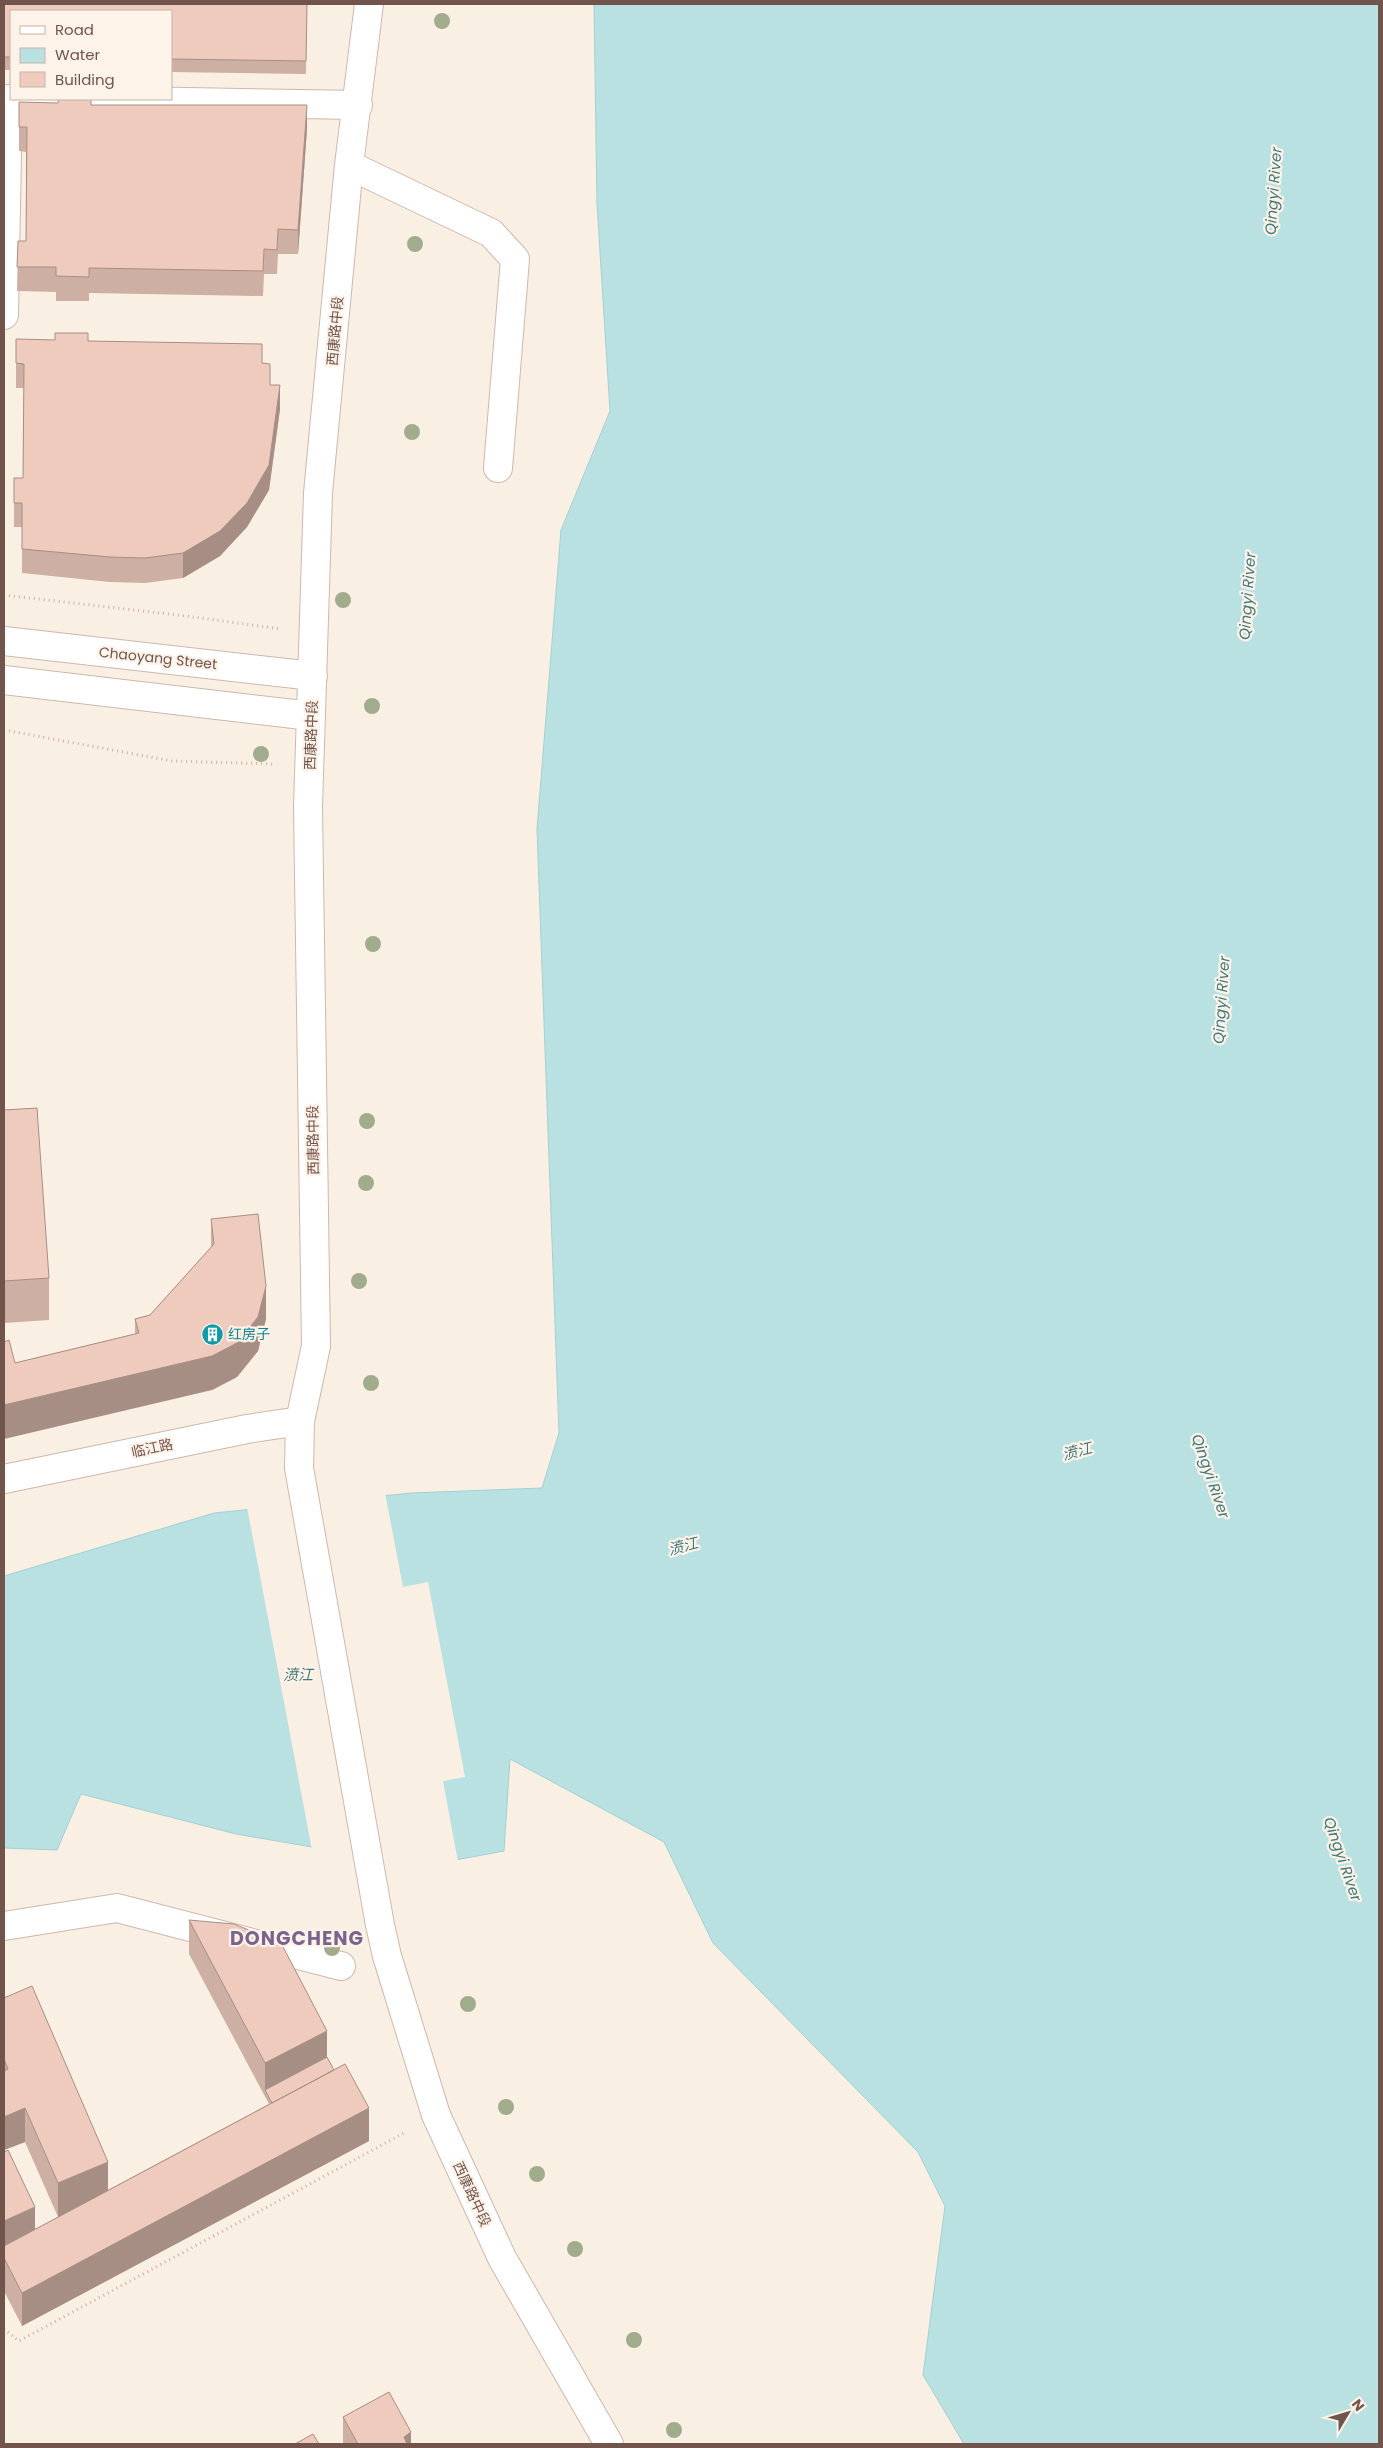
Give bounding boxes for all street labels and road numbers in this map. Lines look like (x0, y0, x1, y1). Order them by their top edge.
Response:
street label: 西康路中段 (322, 295, 348, 367)
street label: Chaoyang Street (98, 642, 218, 674)
street label: 西康路中段 (300, 700, 322, 770)
street label: 西康路中段 (302, 1105, 324, 1175)
street label: 临江路 (129, 1434, 175, 1462)
street label: 西康路中段 (448, 2158, 496, 2230)

